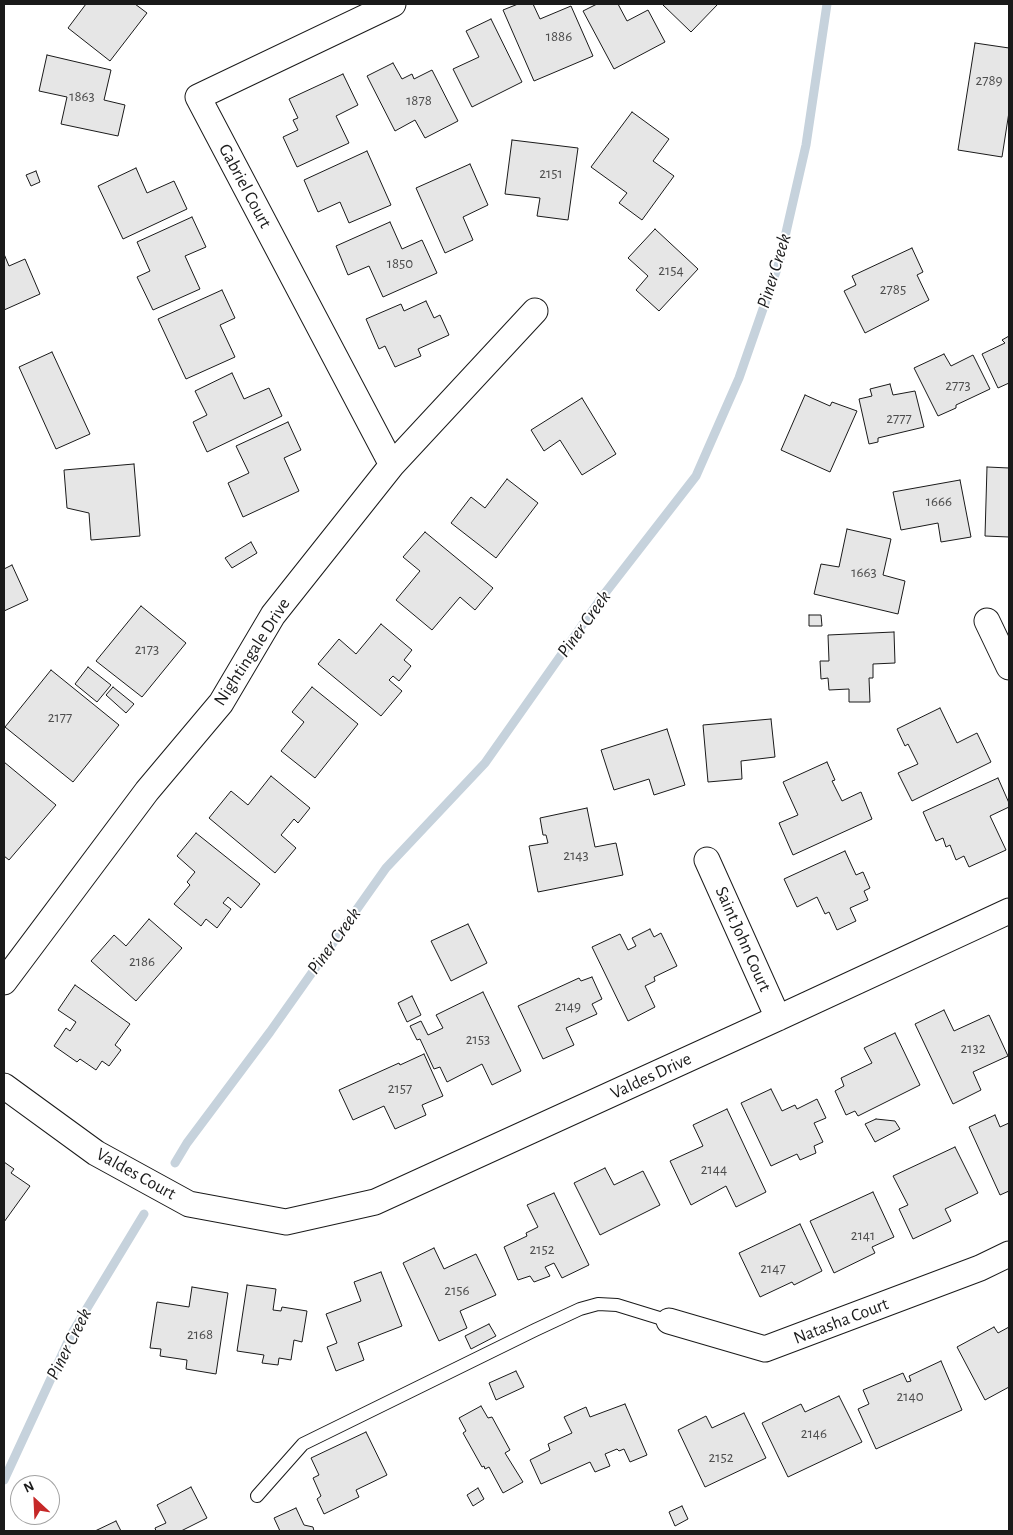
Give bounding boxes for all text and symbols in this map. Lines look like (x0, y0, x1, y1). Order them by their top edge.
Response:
house number: 1886 (546, 27, 572, 45)
house number: 2789 (975, 71, 1003, 89)
house number: 1863 (69, 87, 95, 105)
house number: 1878 (406, 91, 432, 109)
street label: Gabriel Court (214, 140, 276, 232)
house number: 2151 (539, 164, 563, 182)
water label: Piner Creek (752, 231, 796, 311)
house number: 1850 (387, 254, 413, 272)
house number: 2154 (658, 261, 684, 279)
house number: 2785 (880, 280, 906, 298)
house number: 2773 (945, 376, 971, 394)
house number: 2777 (886, 409, 912, 427)
house number: 1666 (926, 492, 952, 510)
house number: 1663 (851, 563, 877, 581)
water label: Piner Creek (552, 586, 616, 662)
street label: Nightingale Drive (209, 594, 295, 710)
house number: 2173 (135, 640, 159, 658)
house number: 2177 (48, 708, 72, 726)
house number: 2143 (563, 846, 589, 864)
street label: Saint John Court (710, 883, 776, 995)
water label: Piner Creek (302, 903, 366, 979)
house number: 2186 (129, 952, 155, 970)
house number: 2149 (555, 997, 581, 1015)
house number: 2153 (466, 1030, 490, 1048)
house number: 2132 (961, 1039, 985, 1057)
street label: Valdes Drive (607, 1048, 695, 1104)
house number: 2157 (388, 1079, 412, 1097)
street label: Valdes Court (92, 1143, 180, 1205)
house number: 2144 (701, 1160, 727, 1178)
house number: 2141 (851, 1226, 875, 1244)
house number: 2152 (529, 1240, 555, 1258)
house number: 2147 (760, 1259, 786, 1277)
house number: 2156 (444, 1281, 470, 1299)
street label: Natasha Court (790, 1293, 892, 1349)
water label: Piner Creek (41, 1305, 97, 1383)
house number: 2168 (187, 1325, 213, 1343)
house number: 2140 (896, 1387, 924, 1405)
house number: 2146 (801, 1424, 827, 1442)
house number: 2152 (708, 1448, 734, 1466)
north arrow (10, 1475, 60, 1525)
text: N (22, 1479, 36, 1496)

